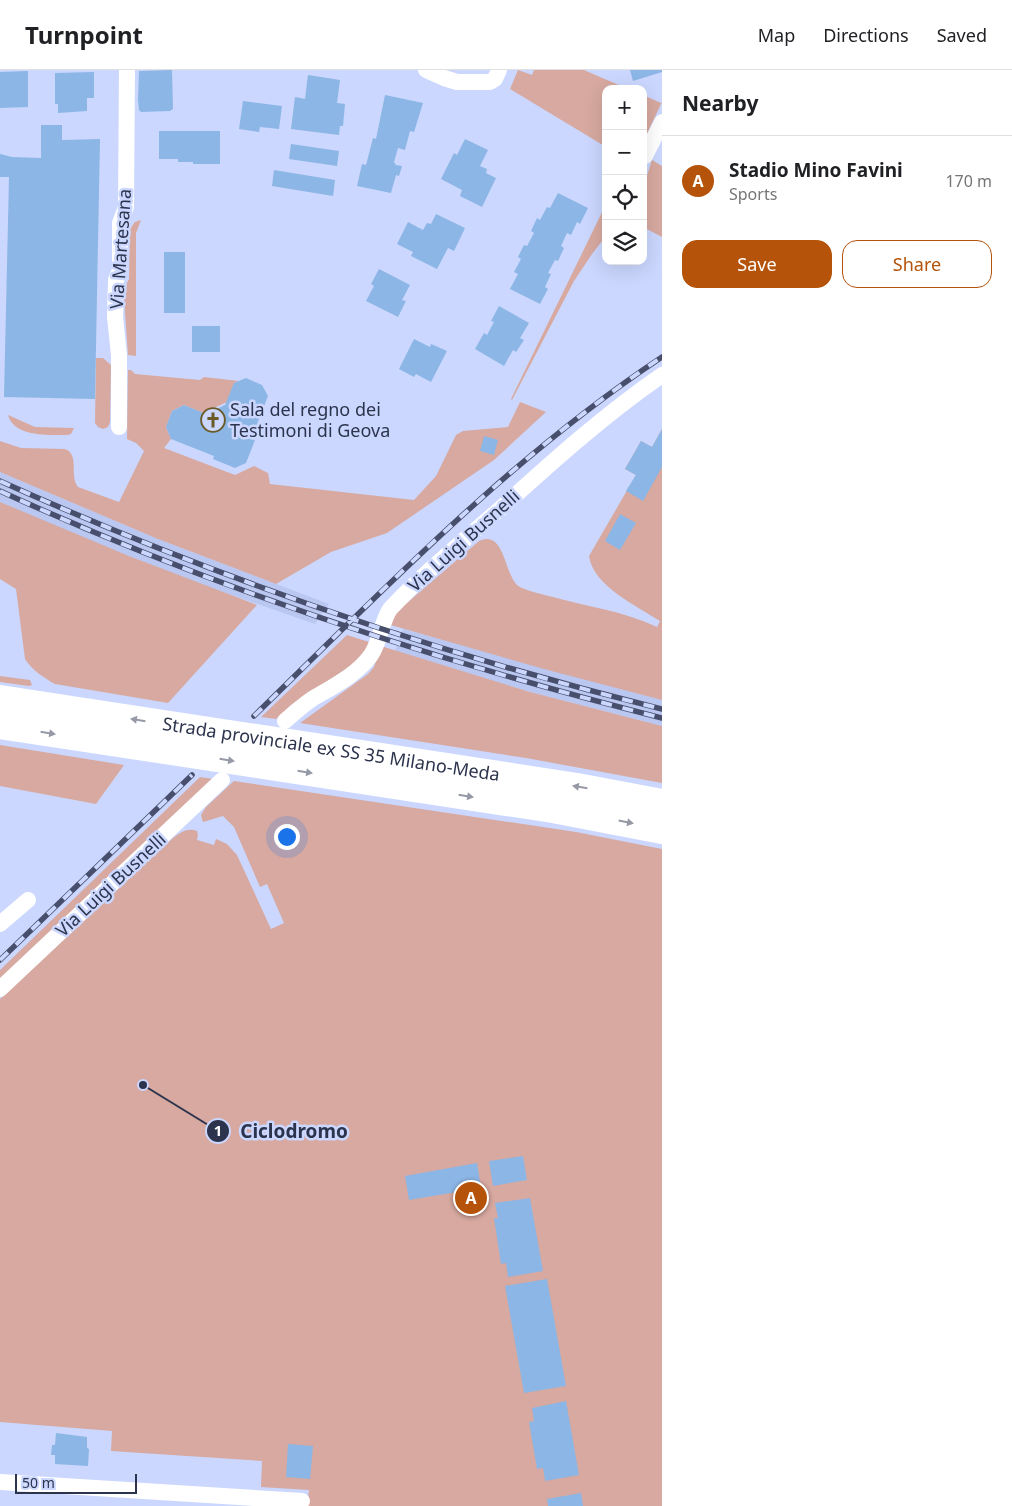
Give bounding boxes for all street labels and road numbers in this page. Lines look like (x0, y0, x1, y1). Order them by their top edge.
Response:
street label: Via Martesana (104, 188, 136, 310)
street label: Via Luigi Busnelli (402, 484, 524, 597)
street label: Strada provinciale ex SS 35 Milano-Meda (161, 711, 502, 786)
street label: Via Luigi Busnelli (50, 827, 171, 942)

